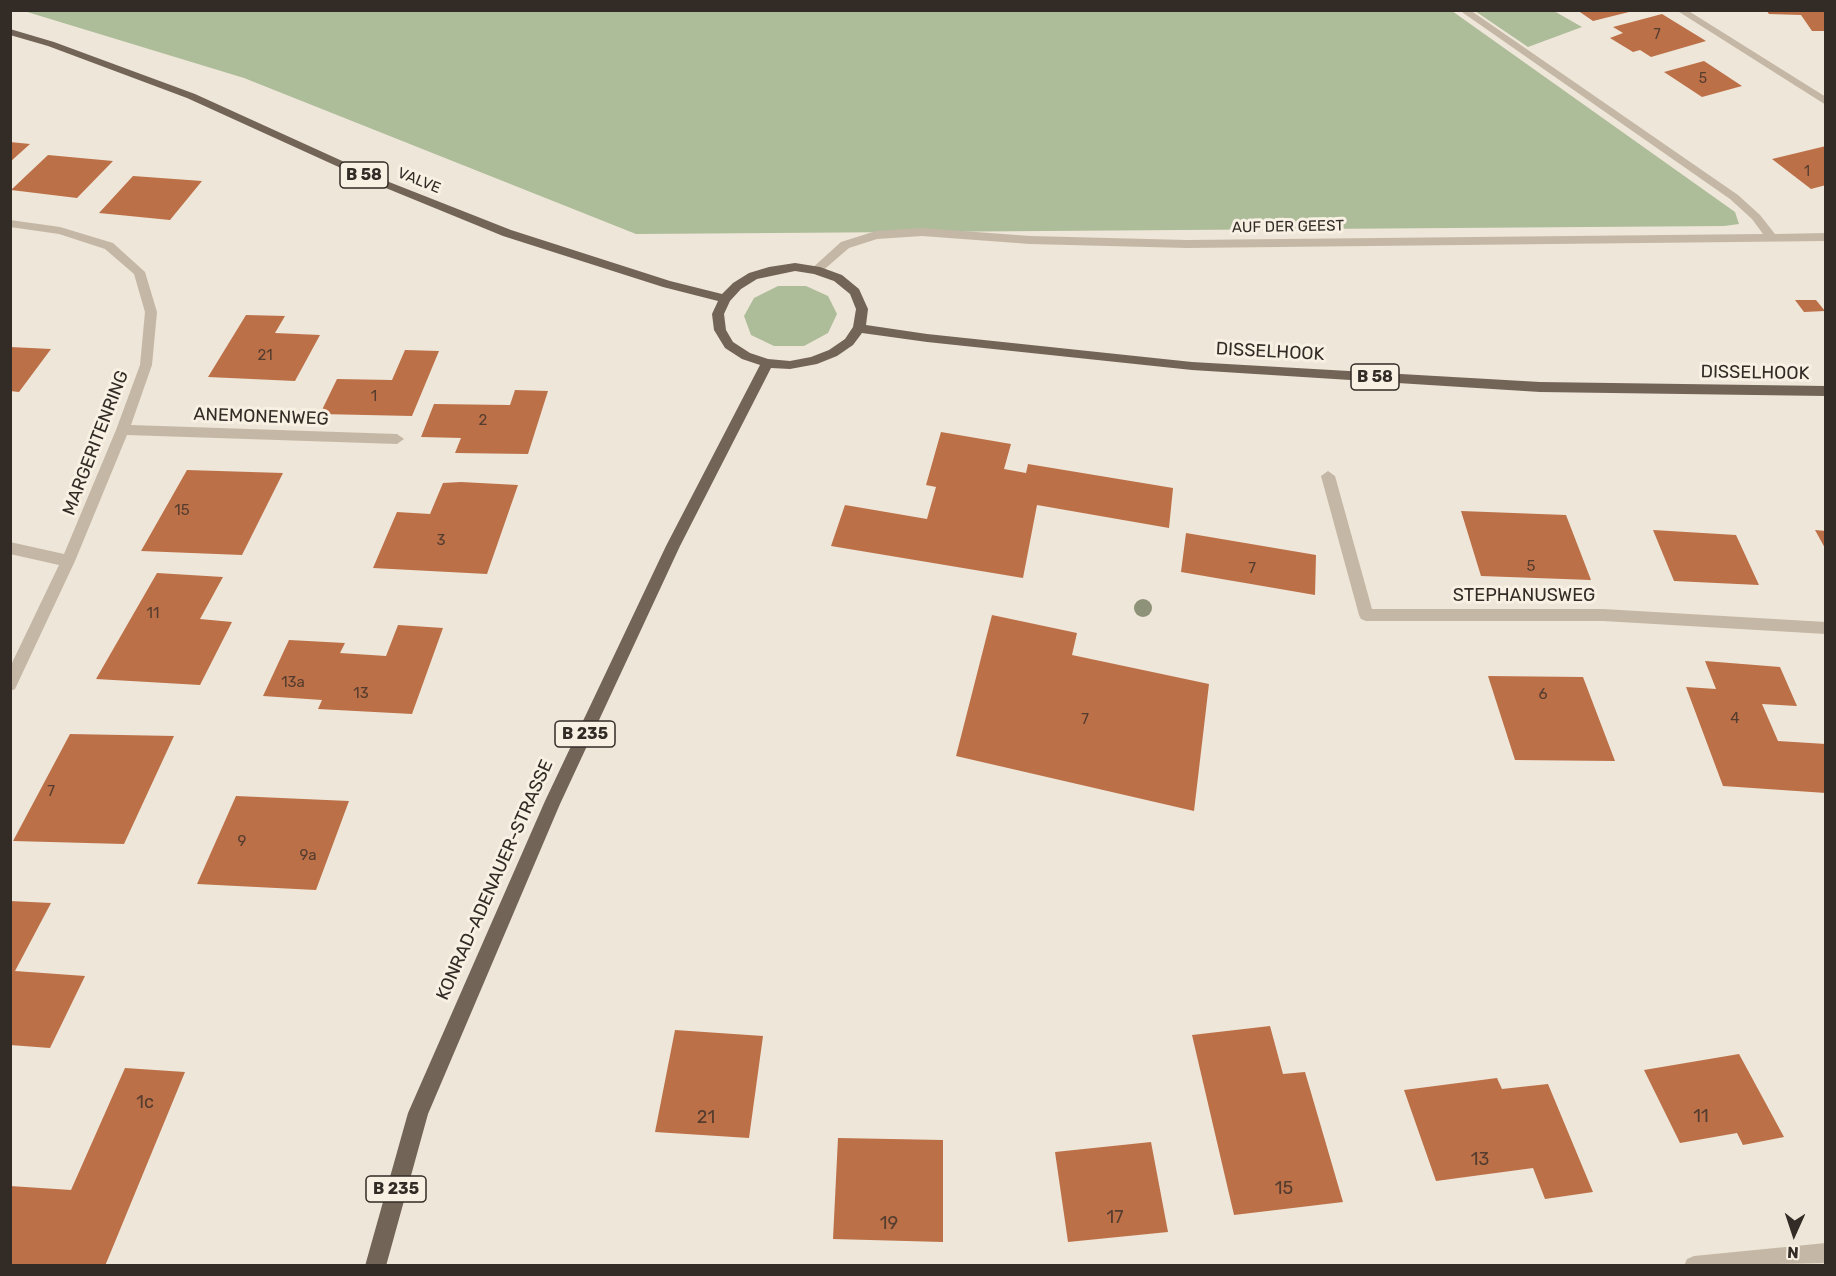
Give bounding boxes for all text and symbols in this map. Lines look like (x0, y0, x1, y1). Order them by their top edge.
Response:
house number: 7 (1653, 27, 1661, 43)
house number: 5 (1699, 71, 1707, 87)
road number: B 58 (340, 162, 388, 188)
street label: VALVE (395, 164, 443, 198)
house number: 1 (1804, 164, 1810, 180)
street label: AUF DER GEEST (1232, 217, 1344, 237)
street label: DISSELHOOK (1215, 338, 1325, 366)
house number: 21 (257, 347, 273, 365)
street label: DISSELHOOK (1700, 361, 1810, 385)
road number: B 58 (1351, 364, 1399, 390)
street label: MARGERITENRING (58, 368, 134, 518)
house number: 1 (371, 388, 377, 406)
street label: ANEMONENWEG (193, 404, 329, 430)
house number: 2 (479, 412, 487, 430)
house number: 15 (174, 502, 190, 520)
house number: 3 (436, 532, 446, 550)
house number: 5 (1527, 558, 1535, 576)
house number: 7 (1248, 560, 1256, 578)
street label: STEPHANUSWEG (1453, 585, 1595, 607)
house number: 11 (147, 605, 159, 623)
house number: 13a (281, 674, 305, 692)
house number: 13 (353, 685, 369, 703)
house number: 6 (1538, 686, 1548, 704)
house number: 4 (1730, 710, 1740, 728)
house number: 7 (1081, 711, 1089, 729)
road number: B 235 (555, 721, 615, 747)
street label: KONRAD-ADENAUER-STRASSE (432, 756, 558, 1004)
house number: 7 (47, 783, 55, 801)
house number: 9 (238, 833, 246, 851)
house number: 9a (299, 847, 317, 865)
house number: 1c (136, 1092, 154, 1114)
house number: 11 (1693, 1106, 1709, 1128)
house number: 21 (697, 1107, 715, 1129)
house number: 13 (1471, 1149, 1489, 1171)
road number: B 235 (366, 1176, 426, 1202)
house number: 15 (1275, 1178, 1293, 1200)
north arrow (1764, 1204, 1824, 1264)
house number: 17 (1107, 1207, 1123, 1229)
house number: 19 (880, 1213, 898, 1235)
text: N (1787, 1243, 1799, 1262)

